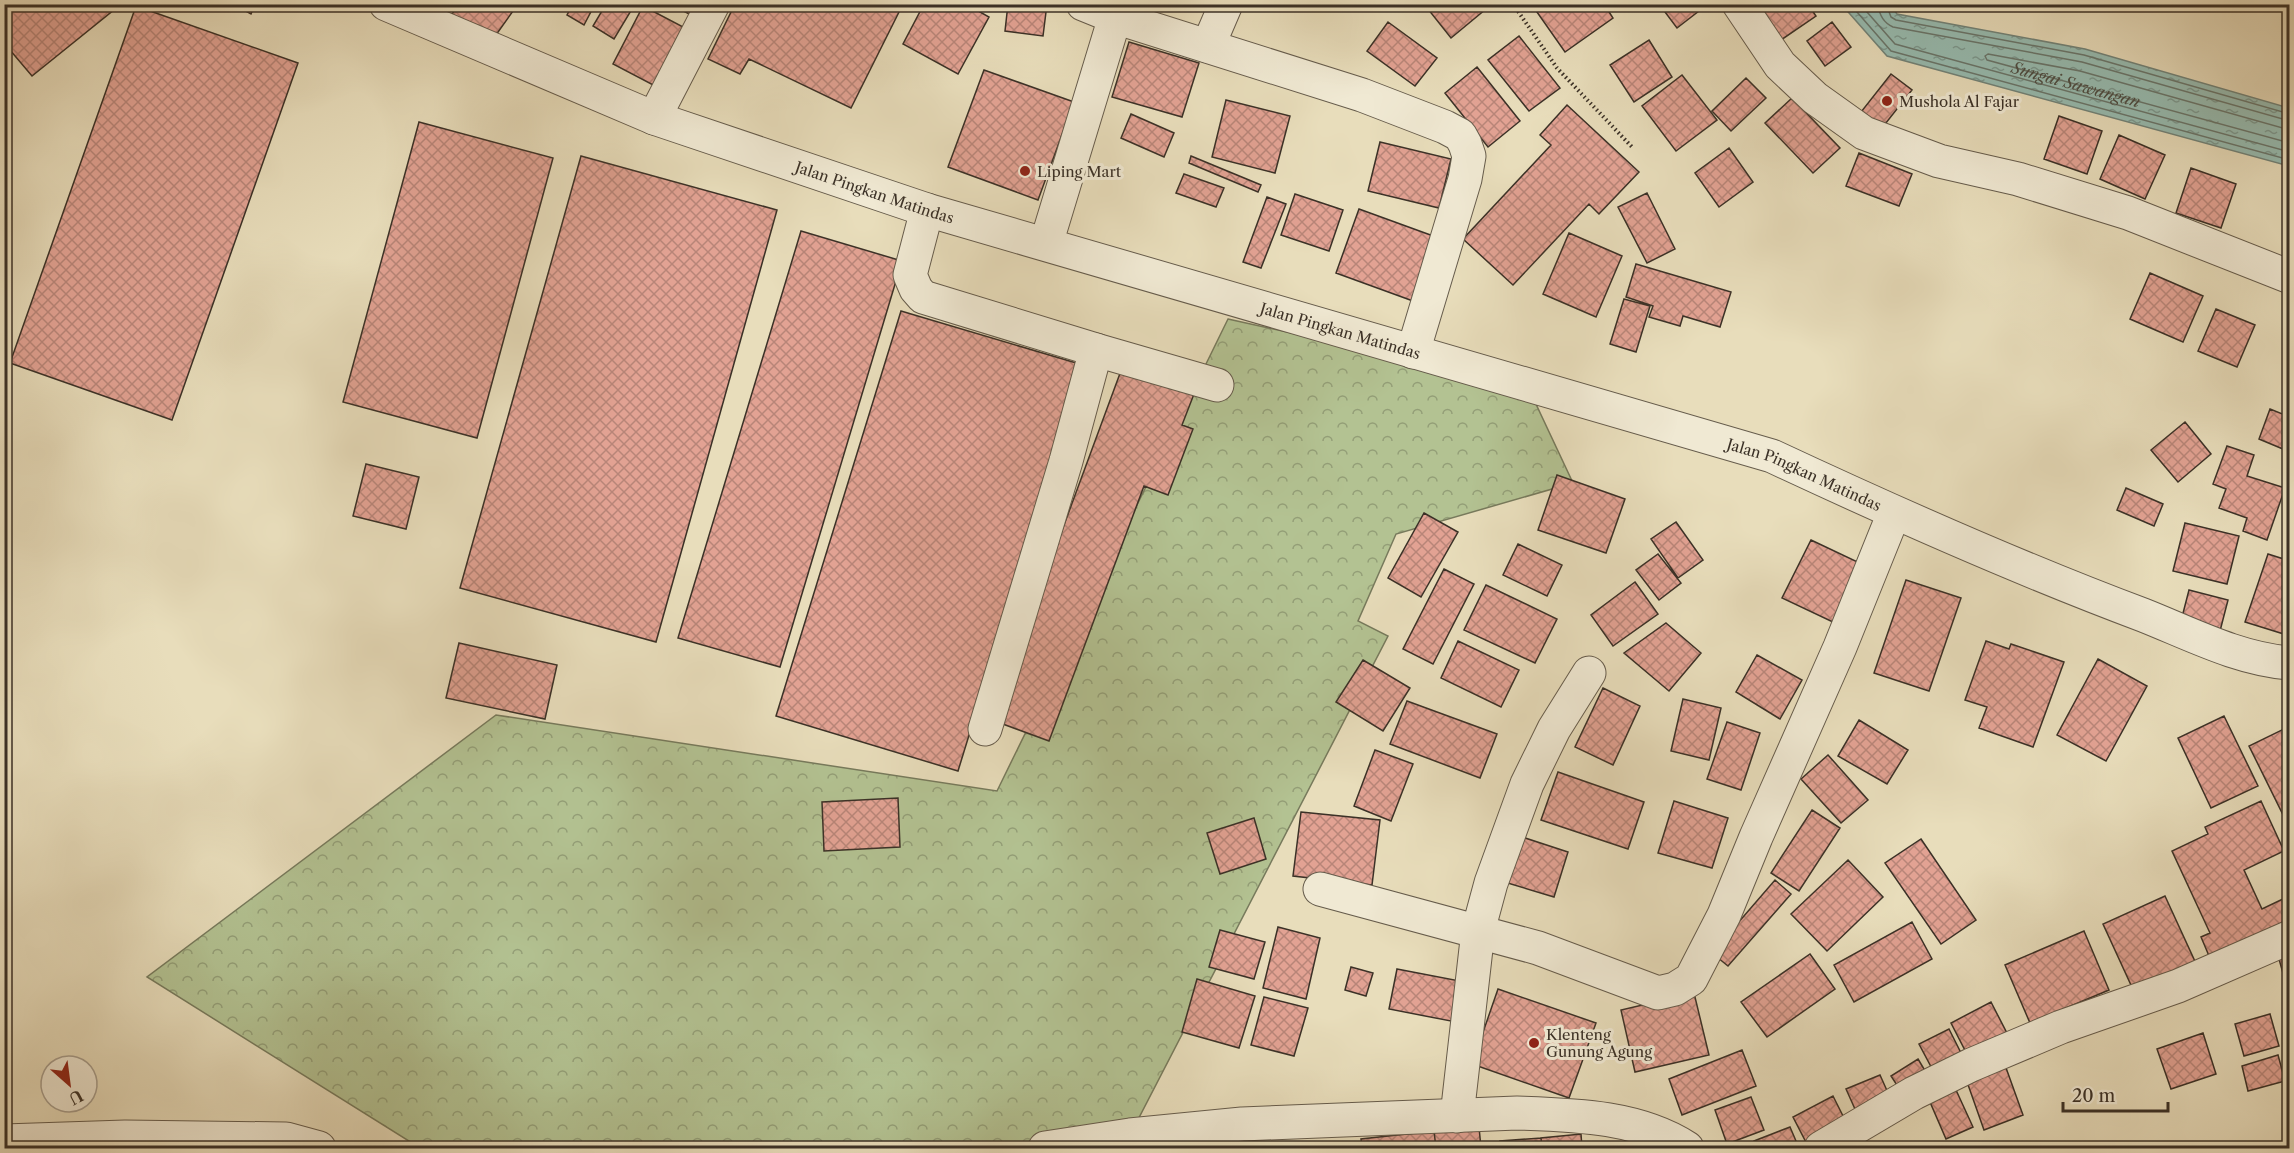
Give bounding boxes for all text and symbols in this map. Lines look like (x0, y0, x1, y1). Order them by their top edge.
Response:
water label: Sungai Sawangan (2008, 57, 2143, 112)
place label: Mushola Al Fajar (1899, 92, 2020, 111)
marker: Mushola Al Fajar (1880, 94, 1894, 108)
street label: Jalan Pingkan Matindas (791, 156, 956, 227)
place label: Liping Mart (1037, 162, 1122, 181)
marker: Liping Mart (1018, 164, 1032, 178)
street label: Jalan Pingkan Matindas (1256, 297, 1423, 363)
street label: Jalan Pingkan Matindas (1723, 433, 1885, 515)
place label: Klenteng Gunung Agung (1546, 1025, 1652, 1061)
marker: Klenteng Gunung Agung (1527, 1036, 1541, 1050)
north arrow (39, 1054, 99, 1114)
scale bar (2063, 1075, 2168, 1113)
text: U (66, 1085, 86, 1109)
text: 20 m (2072, 1085, 2116, 1107)

